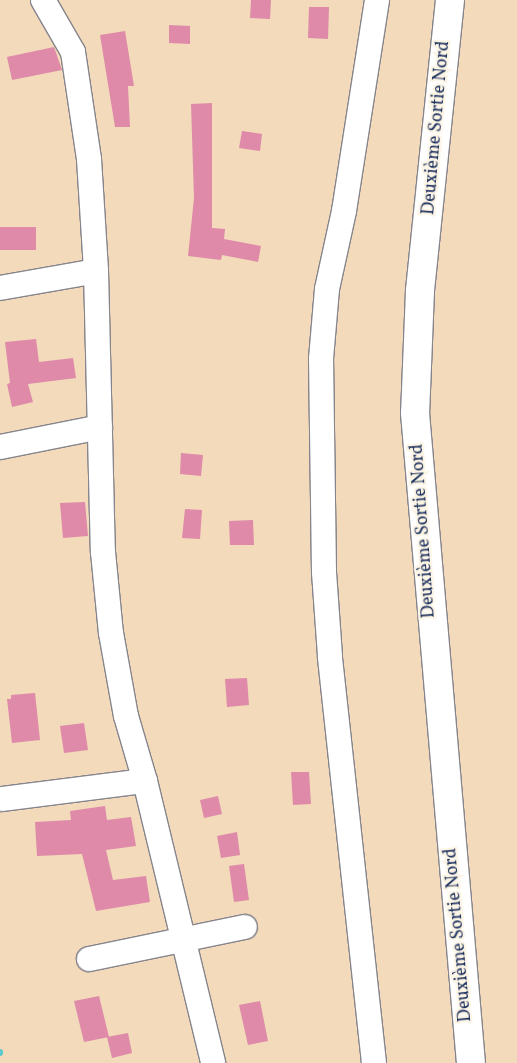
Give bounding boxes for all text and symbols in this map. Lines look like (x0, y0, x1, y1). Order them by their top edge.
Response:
street label: Deuxième Sortie Nord (419, 40, 455, 216)
street label: Deuxième Sortie Nord (407, 443, 441, 619)
street label: Deuxième Sortie Nord (441, 847, 477, 1023)

